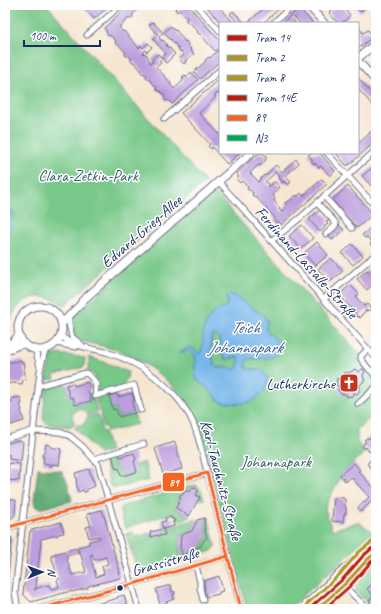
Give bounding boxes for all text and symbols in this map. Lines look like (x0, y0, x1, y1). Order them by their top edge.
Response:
scale bar (24, 22, 100, 48)
legend (219, 22, 359, 154)
text: 100 m (30, 28, 57, 44)
text: Tram 14 (255, 30, 292, 46)
text: Tram 2 (255, 50, 286, 66)
text: Tram 8 (255, 70, 286, 86)
text: Tram 14E (255, 90, 298, 106)
text: 89 (255, 110, 267, 126)
text: N3 (255, 130, 269, 146)
park label: Clara-Zetkin-Park (38, 166, 139, 186)
street label: Edvard-Grieg-Allee (97, 190, 188, 272)
street label: Ferdinand-Lassalle-Straße (251, 202, 363, 324)
water label: Teich Johannapark (206, 317, 286, 358)
church icon: Lutherkirche (338, 372, 360, 394)
place label: Lutherkirche (266, 374, 337, 394)
street label: Karl-Tauchnitz-Straße (195, 418, 247, 544)
park label: Johannapark (240, 452, 312, 472)
line badge: 89 (162, 472, 185, 492)
text: 89 (169, 475, 180, 489)
street label: Grassistraße (129, 542, 203, 581)
north arrow (22, 552, 62, 592)
text: N (45, 568, 59, 578)
unlabelled marker (115, 583, 125, 593)

